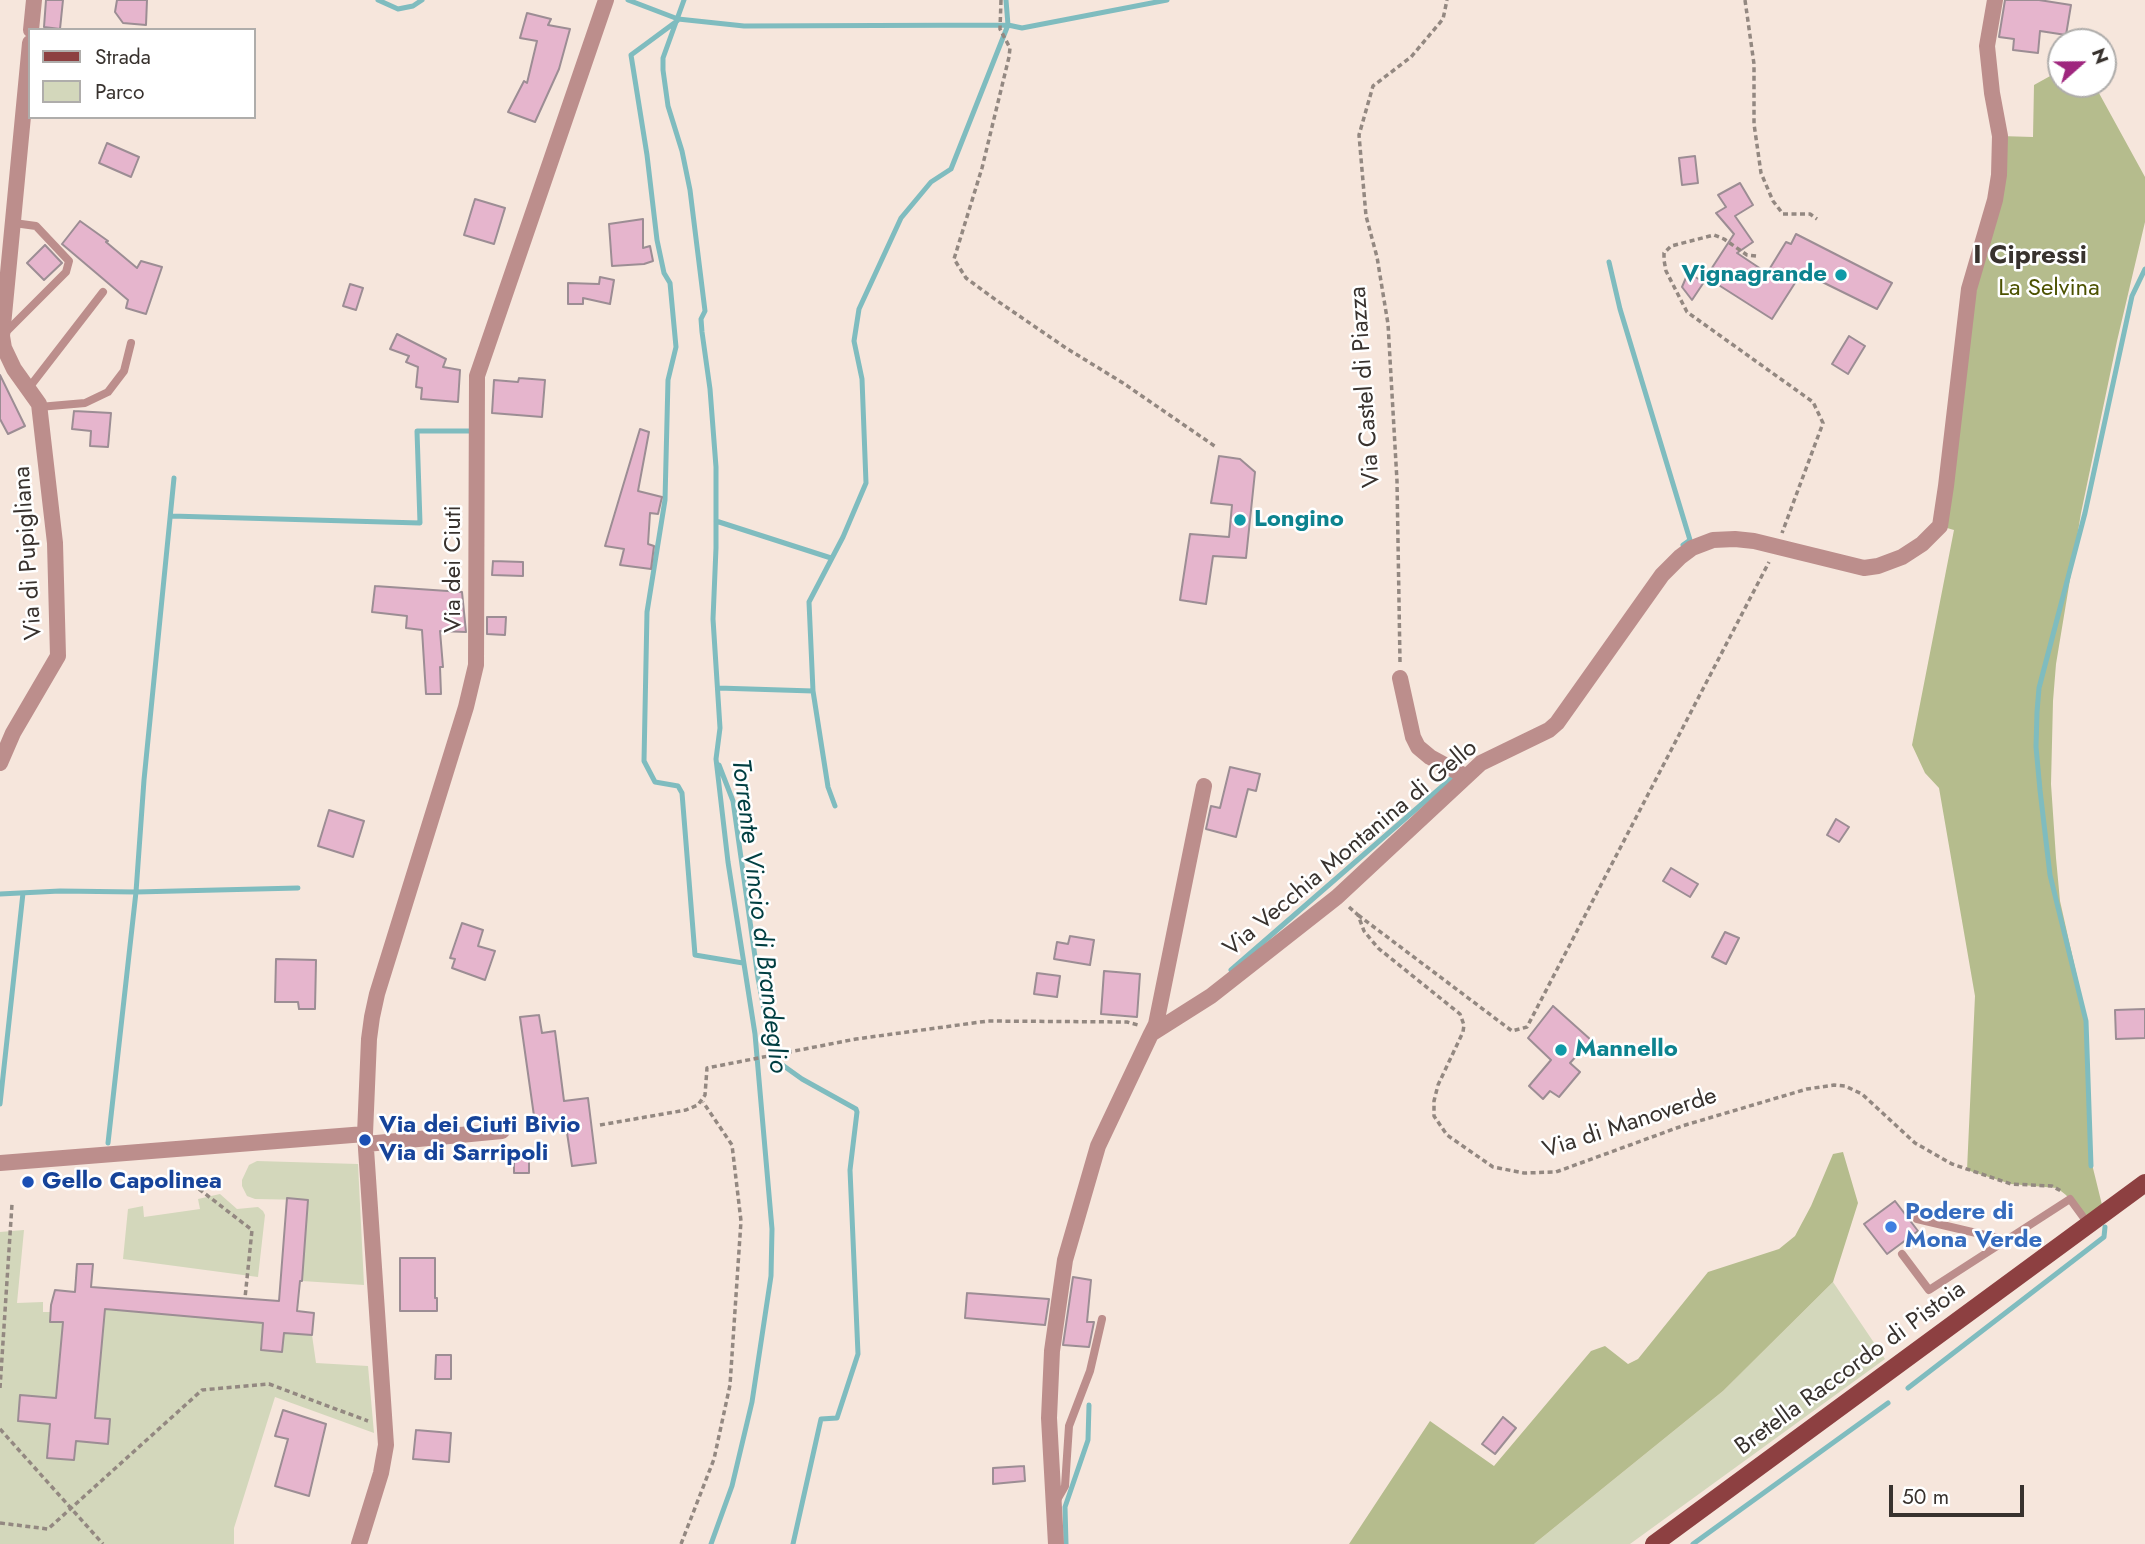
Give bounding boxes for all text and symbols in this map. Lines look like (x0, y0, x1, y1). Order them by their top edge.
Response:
legend (28, 28, 256, 119)
north arrow (2047, 28, 2117, 98)
text: Strada (95, 42, 151, 72)
text: N (2085, 44, 2116, 68)
text: Parco (95, 77, 144, 107)
district label: I Cipressi (1973, 241, 2087, 273)
place label: Vignagrande (1682, 261, 1827, 289)
marker: Vignagrande (1833, 267, 1849, 283)
park label: La Selvina (1998, 275, 2100, 303)
street label: Via Castel di Piazza (1345, 285, 1387, 489)
street label: Via di Pupigliana (9, 465, 49, 641)
street label: Via dei Ciuti (440, 505, 468, 633)
place label: Longino (1254, 506, 1344, 534)
marker: Longino (1232, 512, 1248, 528)
street label: Via Vecchia Montanina di Gello (1218, 734, 1484, 964)
water label: Torrente Vincio di Brandeglio (723, 757, 793, 1075)
place label: Mannello (1575, 1036, 1678, 1064)
marker: Mannello (1553, 1042, 1569, 1058)
street label: Via di Manoverde (1539, 1082, 1721, 1166)
place label: Via dei Ciuti Bivio Via di Sarripoli (379, 1112, 580, 1168)
marker: Via dei Ciuti Bivio Via di Sarripoli (357, 1132, 373, 1148)
place label: Gello Capolinea (42, 1168, 222, 1196)
marker: Gello Capolinea (20, 1174, 36, 1190)
place label: Podere di Mona Verde (1905, 1199, 2042, 1255)
marker: Podere di Mona Verde (1883, 1219, 1899, 1235)
street label: Bretella Raccordo di Pistoia (1730, 1276, 1972, 1462)
scale bar (1893, 1470, 2028, 1514)
text: 50 m (1902, 1482, 1949, 1512)

